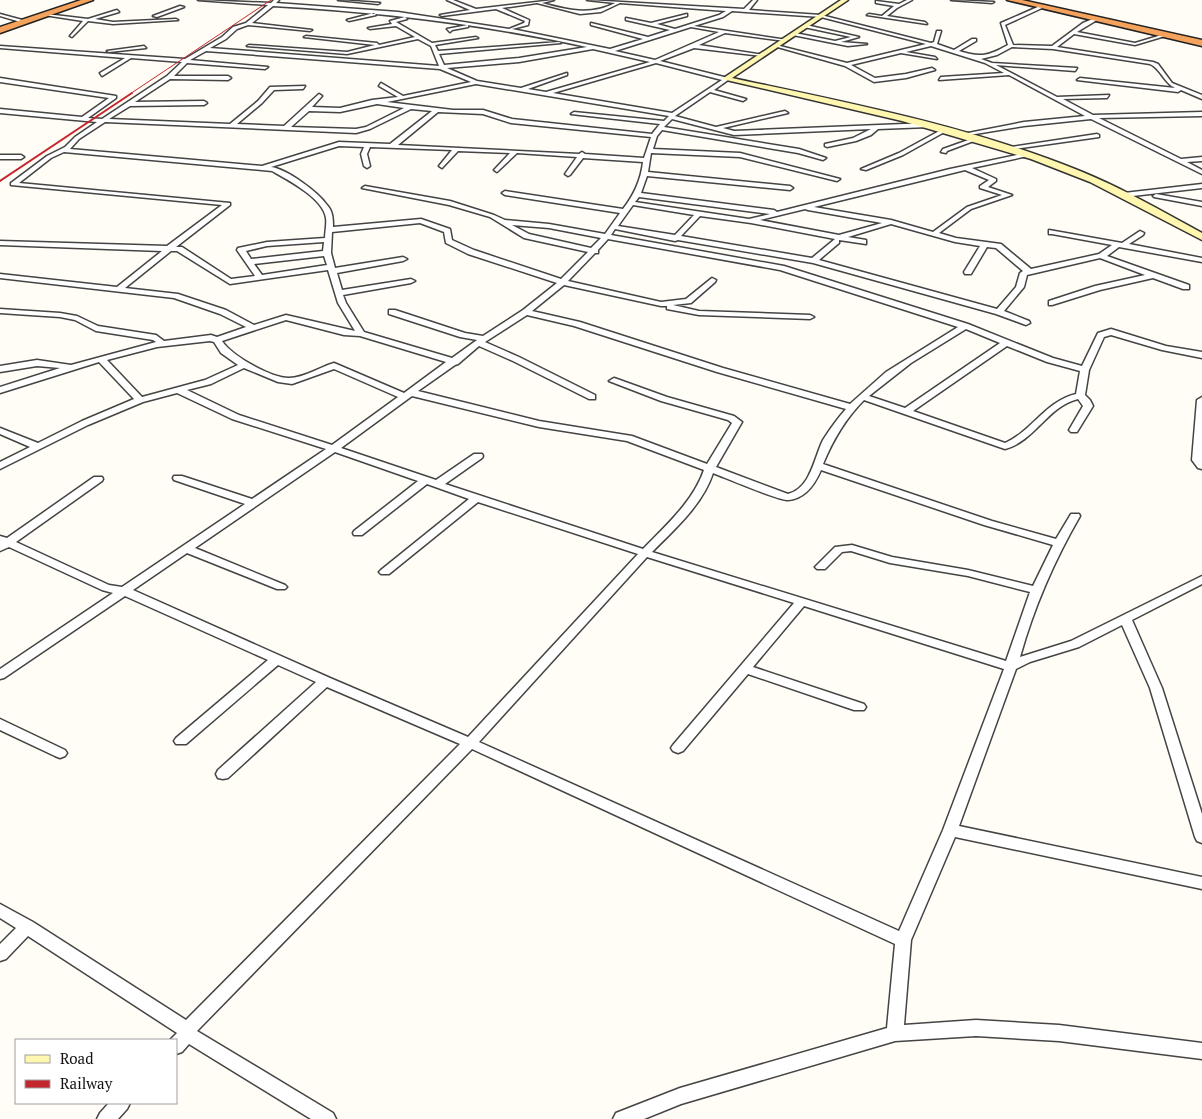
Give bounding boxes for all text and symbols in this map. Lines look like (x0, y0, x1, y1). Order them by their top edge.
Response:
legend (15, 1039, 178, 1104)
text: Road (60, 1048, 93, 1068)
text: Railway (60, 1073, 113, 1093)

